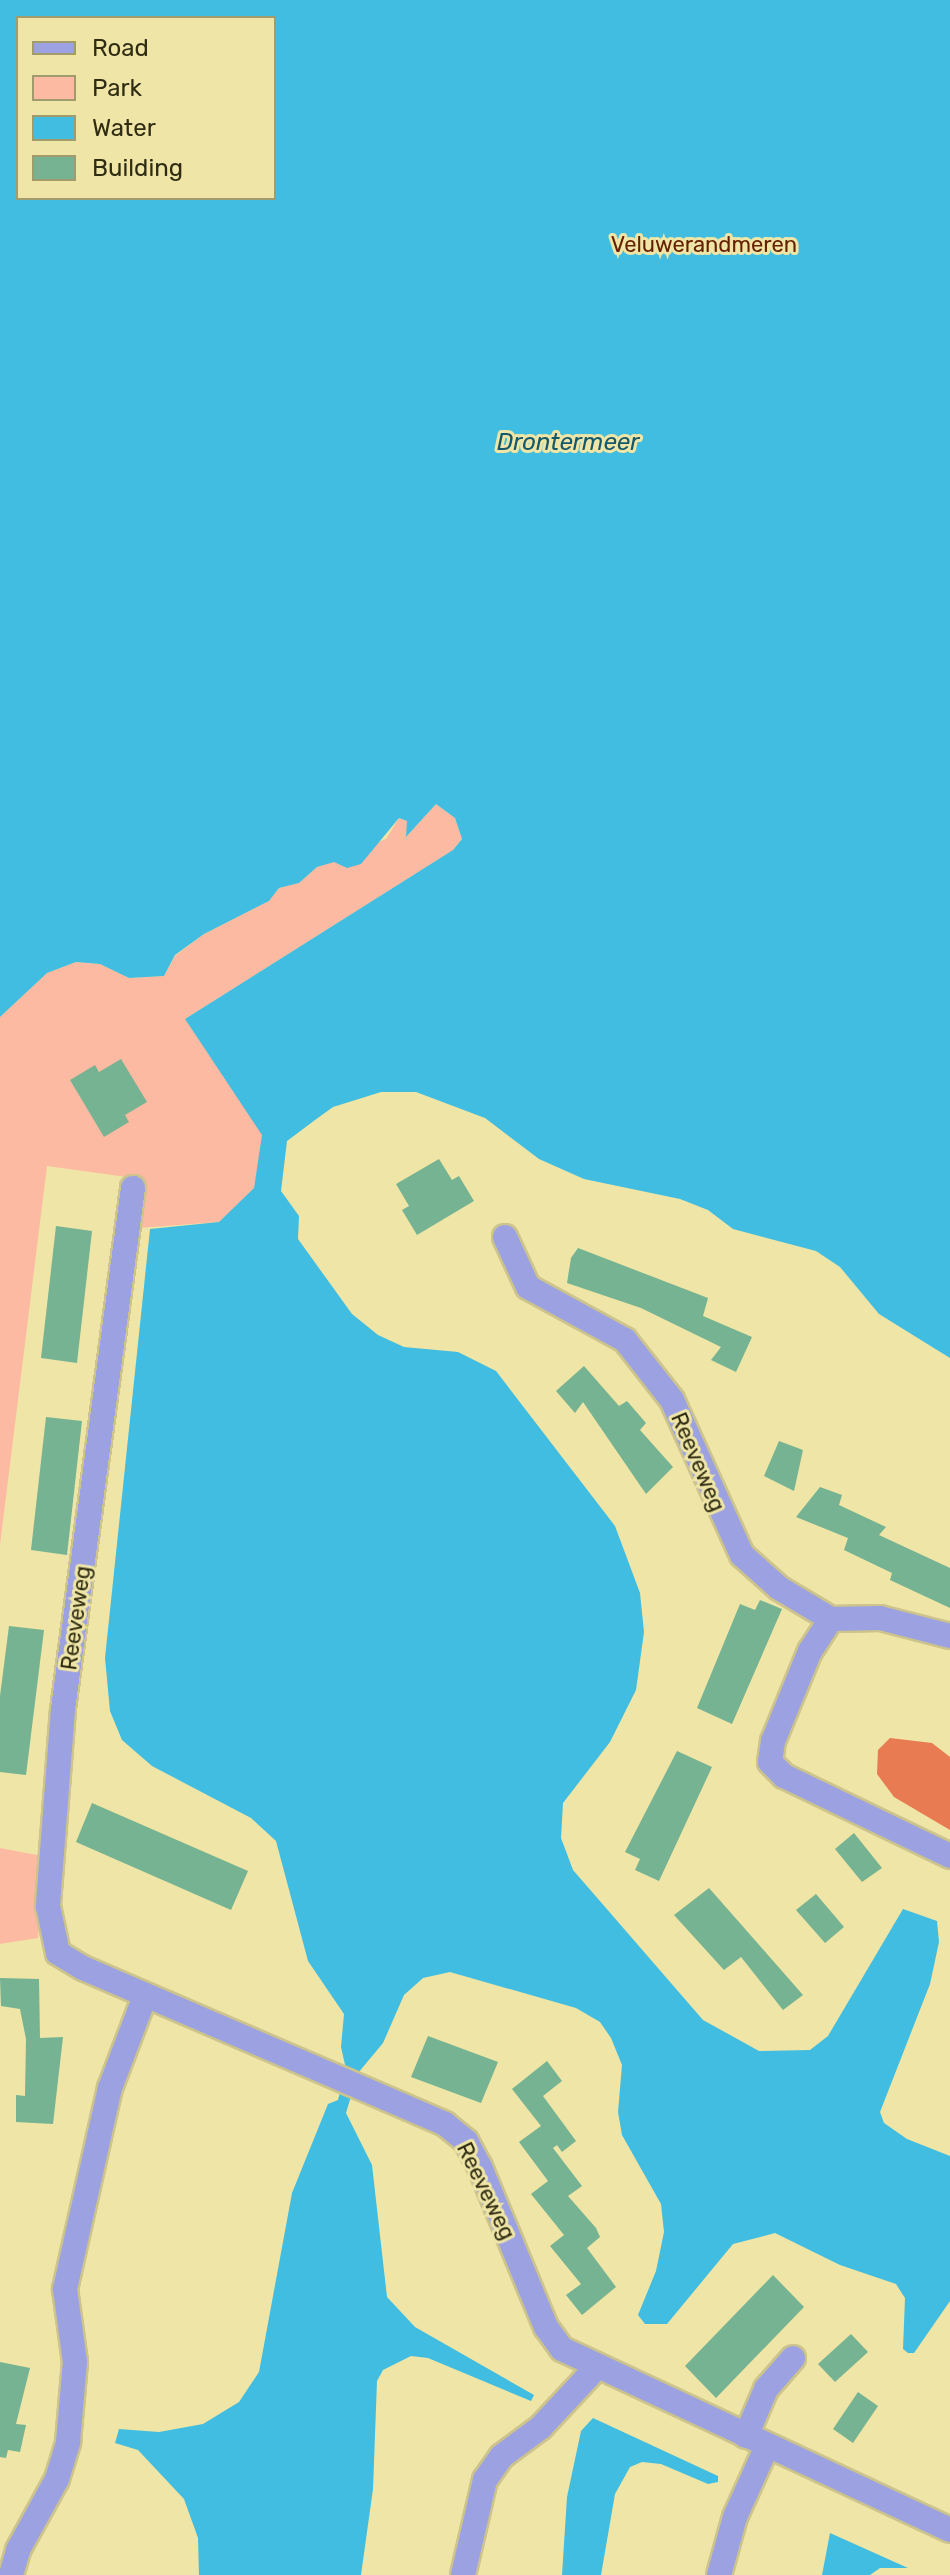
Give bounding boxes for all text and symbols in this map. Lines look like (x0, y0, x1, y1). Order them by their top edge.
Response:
legend (16, 16, 276, 200)
text: Road (92, 34, 149, 62)
text: Park (92, 74, 142, 102)
text: Water (92, 114, 156, 142)
text: Building (92, 154, 183, 182)
park label: Veluwerandmeren (611, 232, 797, 258)
water label: Drontermeer (497, 429, 639, 457)
street label: Reeveweg (665, 1408, 731, 1516)
street label: Reeveweg (56, 1564, 96, 1672)
street label: Reeveweg (451, 2138, 521, 2244)

